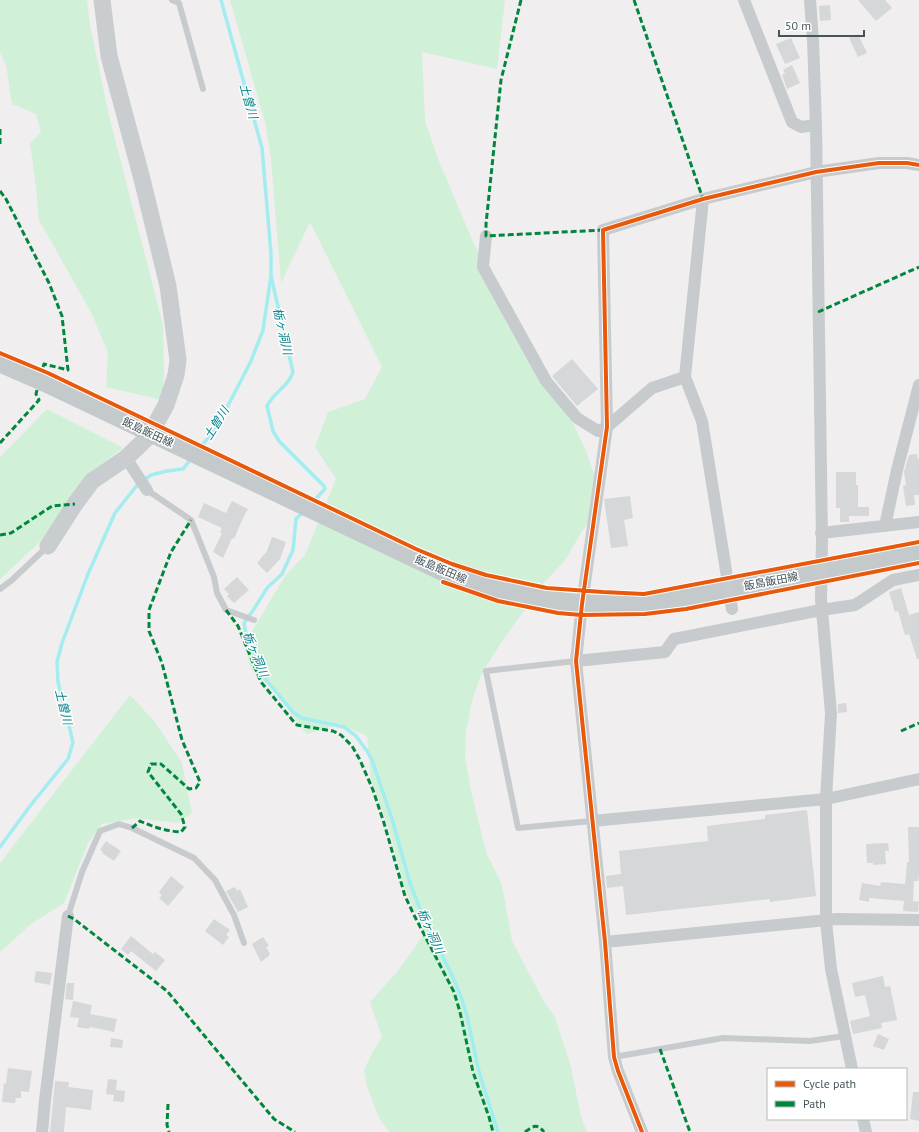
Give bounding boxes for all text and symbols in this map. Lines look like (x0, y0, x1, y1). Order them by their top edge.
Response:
scale bar (779, 12, 864, 38)
text: 50 m (785, 18, 811, 33)
water label: 土曽川 (237, 82, 262, 122)
water label: 栃ヶ洞川 (270, 306, 296, 358)
water label: 土曽川 (200, 402, 233, 442)
street label: 飯島飯田線 (120, 414, 176, 450)
street label: 飯島飯田線 (413, 552, 469, 586)
street label: 飯島飯田線 (743, 569, 799, 593)
water label: 栃ヶ洞川 (240, 629, 273, 681)
water label: 土曽川 (52, 688, 76, 728)
water label: 栃ヶ洞川 (414, 906, 448, 958)
legend (767, 1068, 907, 1120)
text: Cycle path (803, 1076, 856, 1091)
text: Path (803, 1096, 826, 1111)

